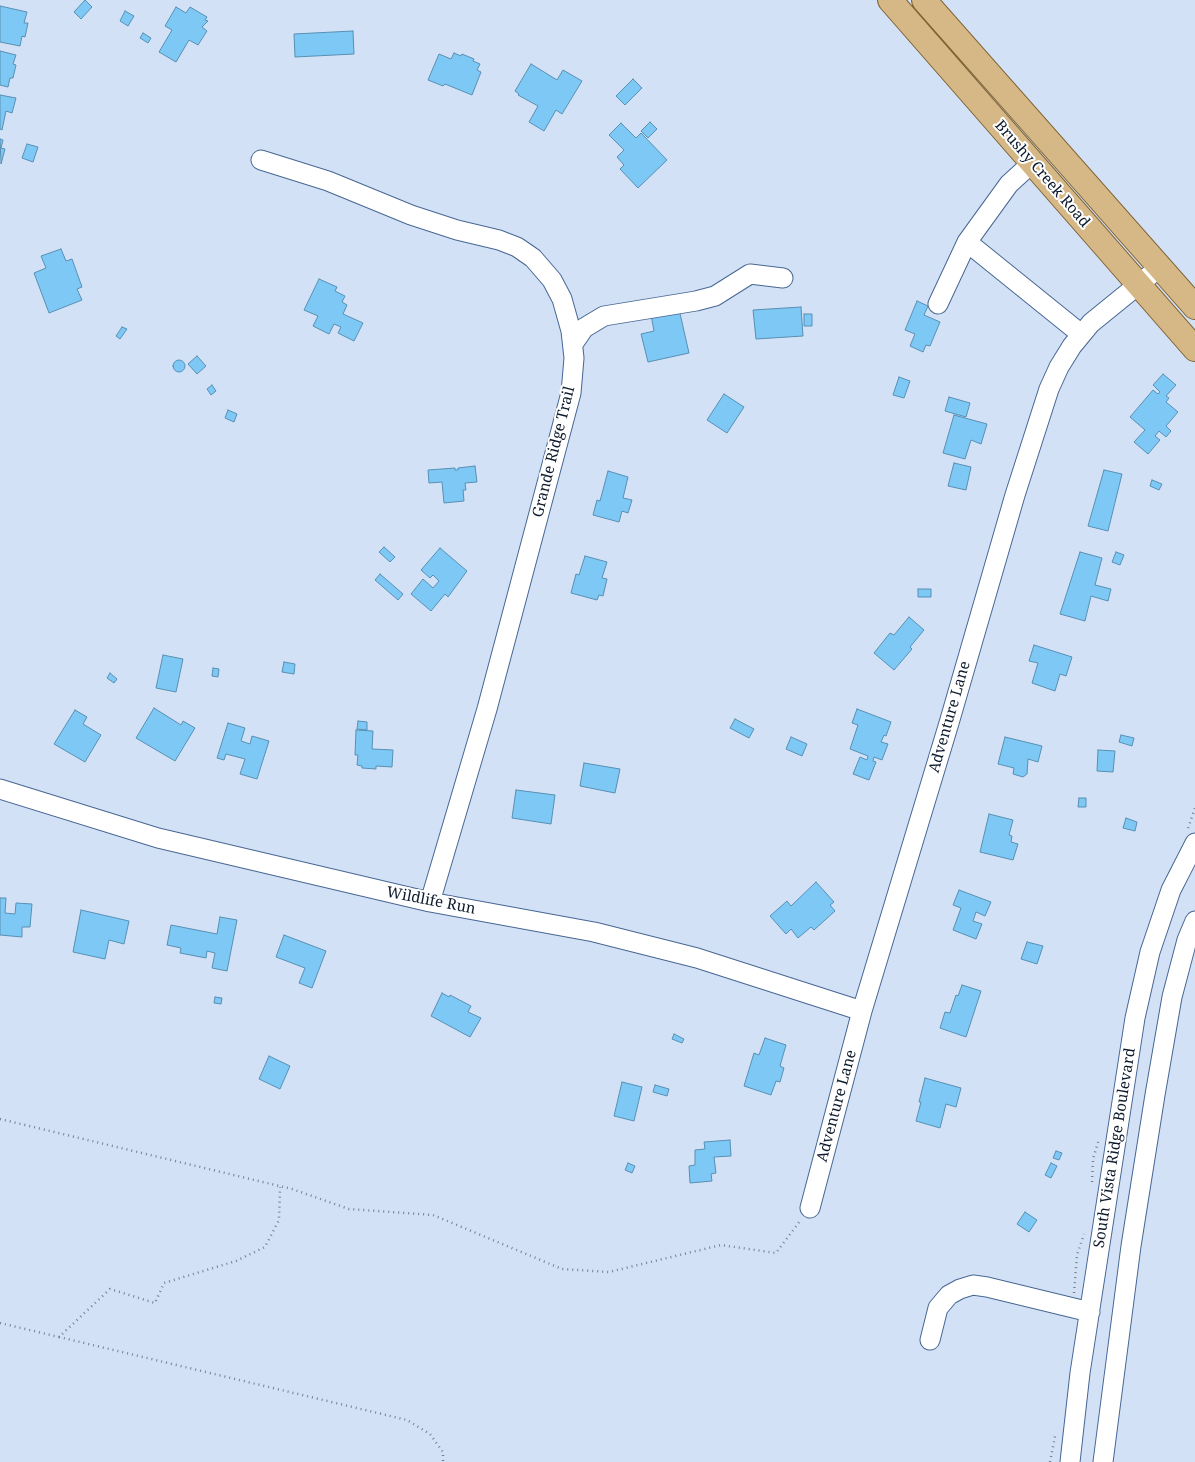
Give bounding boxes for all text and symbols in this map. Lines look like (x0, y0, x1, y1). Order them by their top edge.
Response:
street label: Brushy Creek Road (991, 117, 1093, 231)
street label: Grande Ridge Trail (529, 385, 579, 519)
street label: Adventure Lane (925, 659, 975, 775)
street label: Wildlife Run (385, 884, 477, 918)
street label: South Vista Ridge Boulevard (1090, 1047, 1140, 1249)
street label: Adventure Lane (813, 1048, 861, 1164)

